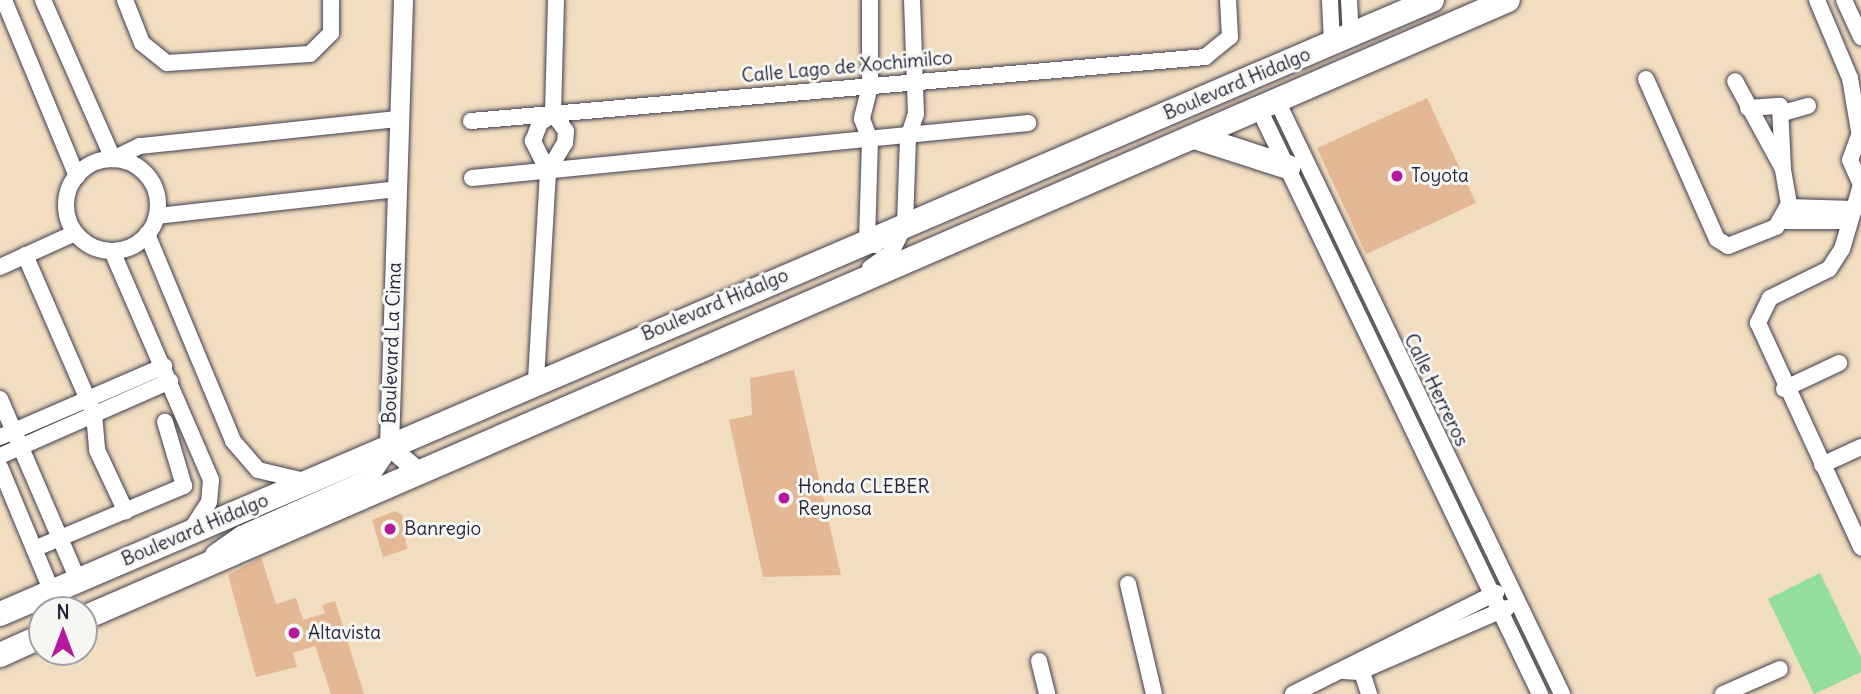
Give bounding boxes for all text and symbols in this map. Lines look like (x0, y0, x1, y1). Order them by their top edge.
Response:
street label: Boulevard Hidalgo (1160, 43, 1314, 125)
street label: Calle Lago de Xochimilco (741, 46, 953, 88)
place label: Toyota (1411, 165, 1469, 187)
marker: Toyota (1389, 168, 1405, 184)
street label: Boulevard La Cima (378, 262, 406, 424)
street label: Boulevard Hidalgo (638, 264, 792, 346)
street label: Calle Herreros (1399, 330, 1473, 450)
place label: Honda CLEBER Reynosa (798, 476, 930, 520)
street label: Boulevard Hidalgo (118, 489, 272, 571)
marker: Honda CLEBER Reynosa (776, 490, 792, 506)
place label: Banregio (404, 518, 481, 540)
marker: Banregio (382, 521, 398, 537)
north arrow (28, 596, 98, 666)
text: N (56, 600, 70, 624)
place label: Altavista (308, 622, 381, 644)
marker: Altavista (286, 625, 302, 641)

